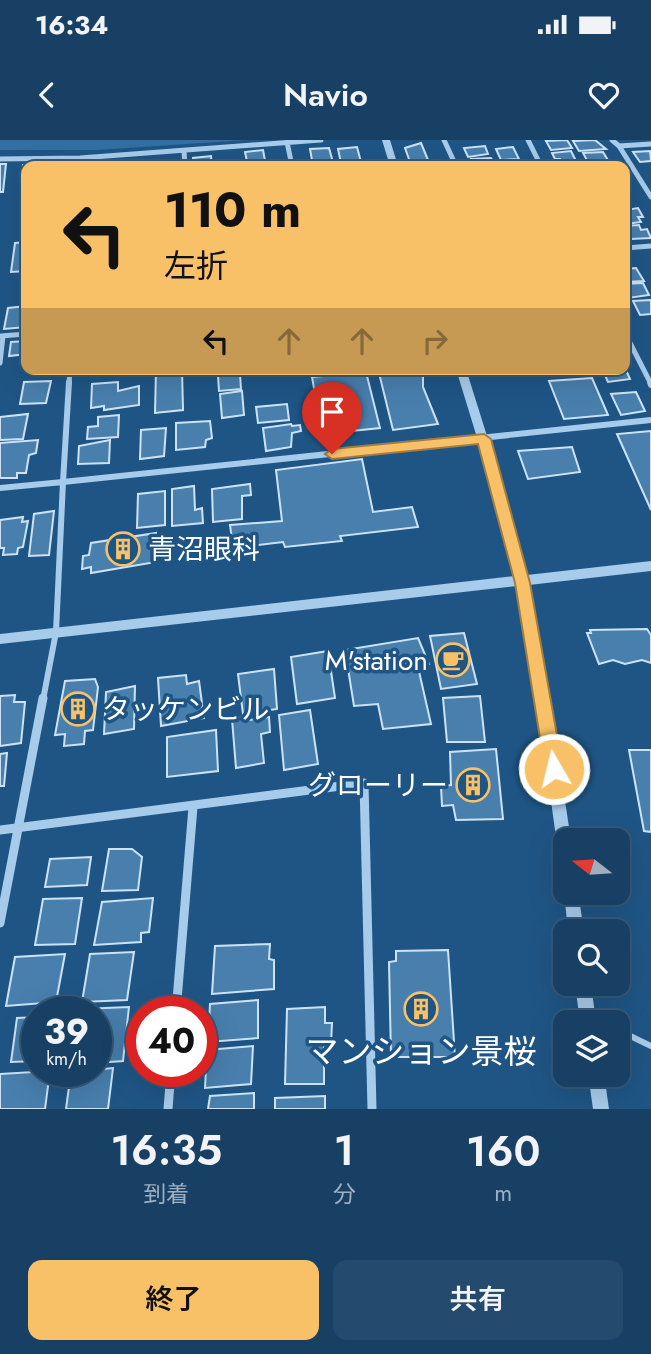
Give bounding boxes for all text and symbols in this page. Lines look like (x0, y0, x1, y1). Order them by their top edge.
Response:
text: 16:34 (35, 6, 108, 44)
text: Navio (283, 72, 368, 118)
icon: back (28, 76, 66, 114)
icon: heart (585, 76, 623, 114)
text: 110 m (164, 175, 301, 245)
icon: left (49, 189, 140, 280)
text: 左折 (164, 243, 228, 289)
icon: left (197, 322, 235, 360)
icon: ahead (270, 322, 308, 360)
icon: ahead (343, 322, 381, 360)
icon: right (416, 322, 454, 360)
pin (302, 382, 362, 454)
icon: arrive (313, 393, 351, 431)
place label: 青沼眼科 (148, 529, 260, 570)
building icon: 青沼眼科 (104, 530, 142, 568)
place label: M'station (325, 640, 428, 681)
cafe icon: M'station (434, 641, 472, 679)
place label: タッケンビル (102, 689, 269, 730)
building icon: タッケンビル (59, 690, 97, 728)
position arrow (517, 732, 591, 806)
place label: グローリー (308, 765, 448, 806)
building icon: グローリー (454, 766, 492, 804)
north arrow (553, 828, 630, 905)
map controls (553, 828, 630, 1087)
button: search (553, 919, 630, 996)
building icon: マンション景桜 (402, 990, 440, 1028)
speed limit sign: 40 (126, 996, 217, 1087)
text: 39 (44, 1007, 89, 1057)
button: layers (553, 1010, 630, 1087)
place label: マンション景桜 (306, 1028, 537, 1075)
text: km/h (46, 1046, 87, 1072)
text: 16:35 (110, 1120, 222, 1181)
text: 1 (334, 1120, 354, 1181)
text: 160 (466, 1121, 541, 1182)
text: m (494, 1176, 512, 1210)
text: 到着 (143, 1177, 189, 1211)
text: 分 (333, 1177, 356, 1211)
button: 終了 (28, 1260, 319, 1340)
button: 共有 (333, 1260, 623, 1340)

